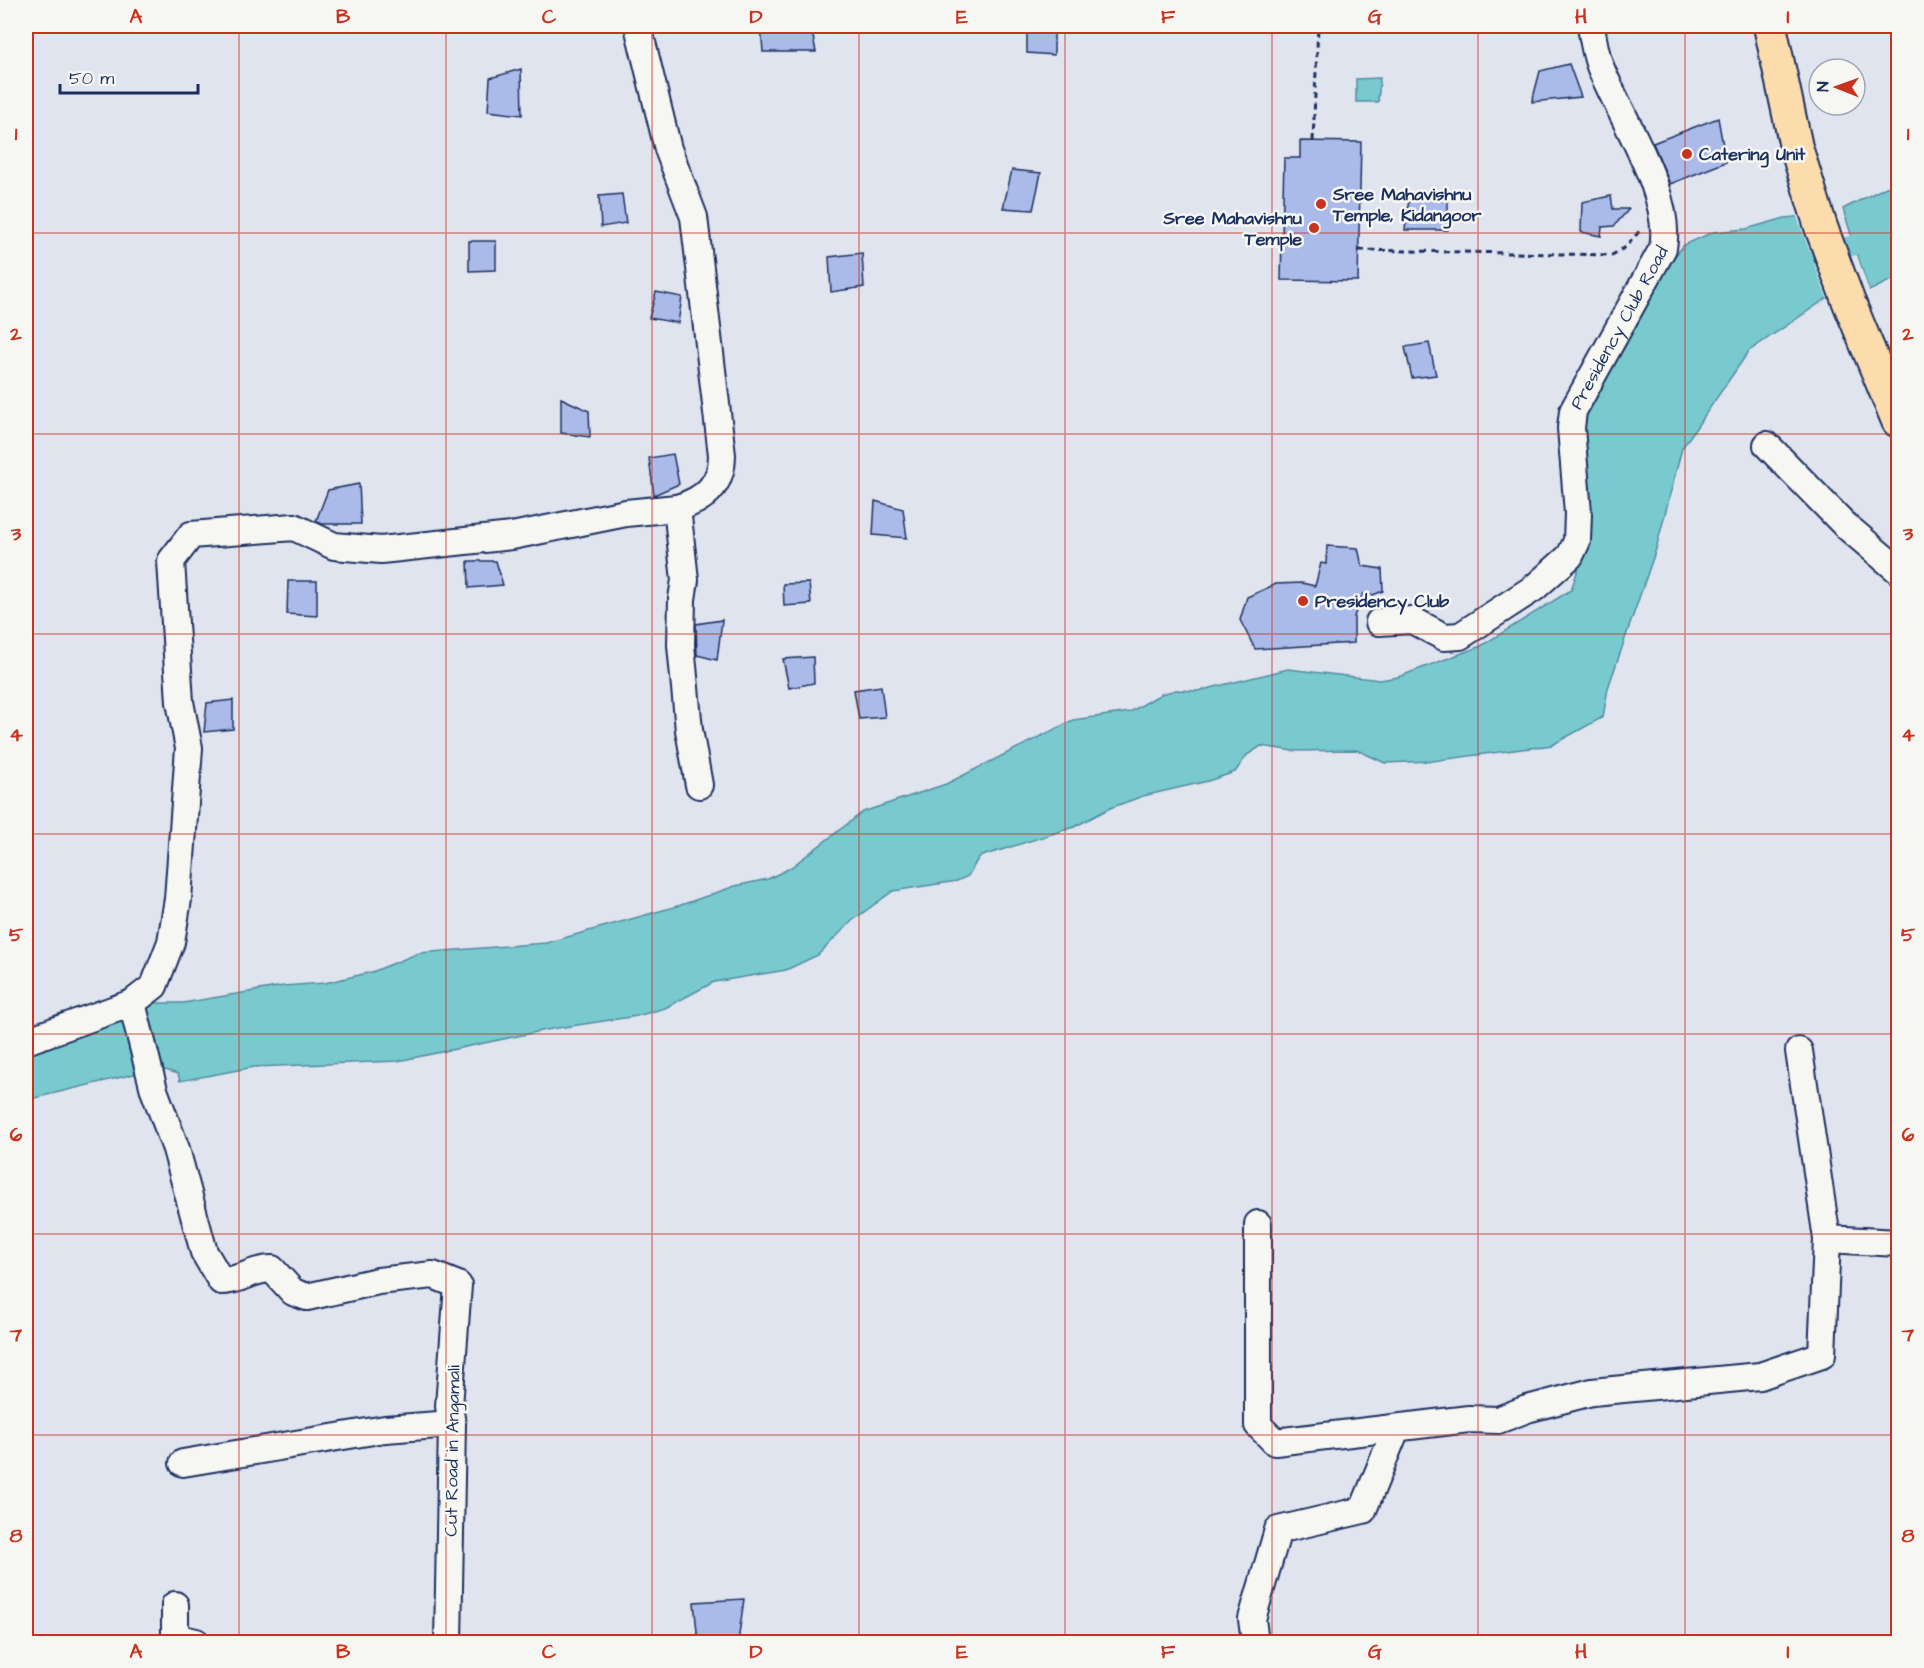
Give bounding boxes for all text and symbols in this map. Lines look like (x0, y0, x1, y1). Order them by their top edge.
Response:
text: A (130, 3, 143, 31)
text: B (336, 3, 351, 31)
text: C (542, 3, 557, 31)
text: D (750, 3, 763, 31)
text: E (956, 3, 968, 31)
text: F (1161, 3, 1176, 31)
text: G (1368, 3, 1382, 31)
text: H (1575, 3, 1587, 31)
text: I (1786, 3, 1790, 31)
scale bar (60, 57, 198, 95)
north arrow (1807, 57, 1867, 117)
text: 50 m (69, 66, 114, 91)
text: N (1812, 82, 1834, 92)
text: 1 (15, 120, 18, 148)
text: 1 (1907, 120, 1910, 148)
place label: Catering Unit (1699, 142, 1806, 168)
marker: Catering Unit (1680, 147, 1694, 161)
place label: Sree Mahavishnu Temple, Kidangoor (1332, 182, 1481, 229)
marker: Sree Mahavishnu Temple, Kidangoor (1314, 197, 1328, 211)
place label: Sree Mahavishnu Temple (1163, 206, 1302, 252)
marker: Sree Mahavishnu Temple (1307, 221, 1321, 235)
street label: Presidency Club Road (1564, 242, 1675, 414)
text: 2 (9, 320, 22, 348)
text: 2 (1901, 320, 1914, 348)
text: 3 (10, 520, 22, 548)
text: 3 (1902, 520, 1914, 548)
place label: Presidency Club (1315, 589, 1450, 615)
marker: Presidency Club (1296, 594, 1310, 608)
text: 4 (9, 721, 23, 749)
text: 4 (1901, 721, 1915, 749)
text: 5 (9, 921, 24, 949)
text: 5 (1901, 921, 1916, 949)
text: 6 (10, 1121, 23, 1149)
text: 6 (1902, 1121, 1915, 1149)
text: 7 (9, 1321, 23, 1349)
text: 7 (1901, 1321, 1915, 1349)
street label: Cut Road in Angamali (439, 1365, 467, 1537)
text: 8 (10, 1522, 23, 1550)
text: 8 (1902, 1522, 1915, 1550)
text: A (130, 1638, 143, 1666)
text: B (336, 1638, 351, 1666)
text: C (542, 1638, 557, 1666)
text: D (750, 1638, 763, 1666)
text: E (956, 1638, 968, 1666)
text: F (1161, 1638, 1176, 1666)
text: G (1368, 1638, 1382, 1666)
text: H (1575, 1638, 1587, 1666)
text: I (1786, 1638, 1790, 1666)

